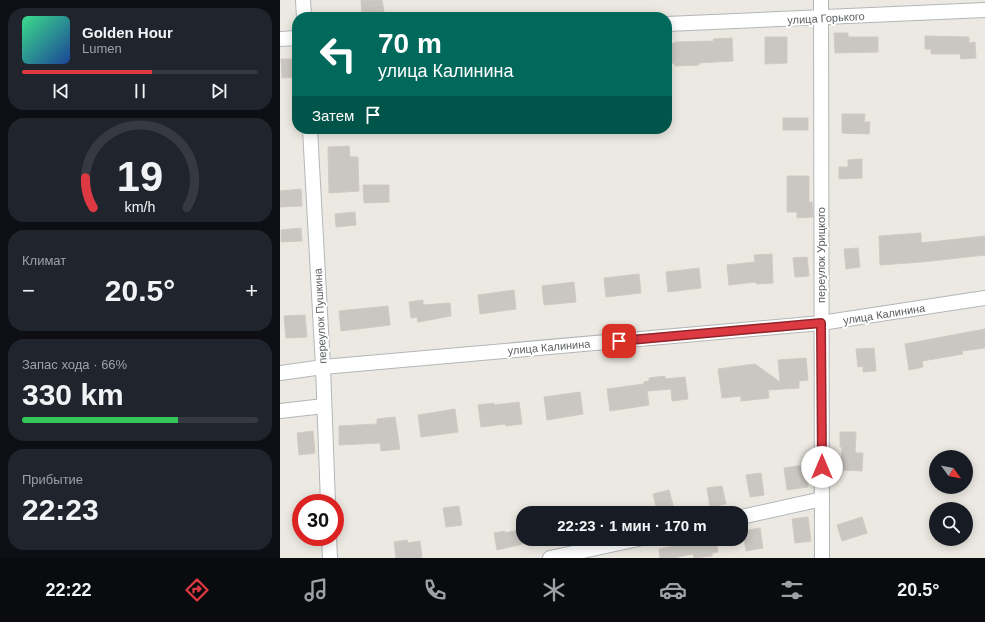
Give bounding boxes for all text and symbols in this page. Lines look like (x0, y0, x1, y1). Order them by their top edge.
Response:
street label: улица Горького (787, 10, 865, 26)
text: Golden Hour (82, 24, 173, 41)
icon: left (312, 28, 364, 80)
text: 70 m (378, 28, 442, 59)
text: Lumen (82, 41, 122, 56)
text: улица Калинина (378, 61, 513, 81)
icon: previous (50, 80, 72, 102)
icon: pause (129, 80, 151, 102)
icon: next (208, 80, 230, 102)
icon: arrive (362, 104, 384, 126)
text: Затем (312, 107, 354, 124)
text: 19 (117, 152, 163, 199)
text: km/h (125, 198, 156, 214)
street label: переулок Урицкого (815, 207, 827, 303)
text: Климат (22, 253, 66, 268)
street label: переулок Пушкина (311, 267, 328, 364)
text: 20.5° (105, 274, 175, 307)
text: − (22, 278, 35, 303)
text: + (245, 278, 258, 303)
street label: улица Калинина (842, 301, 927, 326)
pin (602, 324, 636, 358)
icon: arrive (608, 330, 630, 352)
street label: улица Калинина (507, 337, 592, 357)
text: Запас хода · 66% (22, 357, 127, 372)
text: 330 km (22, 378, 124, 411)
position arrow (801, 446, 843, 488)
north arrow (929, 450, 973, 494)
map controls (929, 450, 973, 546)
text: Прибытие (22, 472, 83, 487)
text: 22:23 (22, 493, 99, 526)
speed limit sign: 30 (292, 494, 344, 546)
button: search (929, 502, 973, 546)
text: 22:23 · 1 мин · 170 m (557, 517, 707, 534)
icon: directions (183, 576, 211, 604)
icon: music (302, 576, 330, 604)
icon: phone (421, 576, 449, 604)
icon: climate (540, 576, 568, 604)
icon: car (659, 576, 687, 604)
icon: filters (778, 576, 806, 604)
text: 22:22 (46, 580, 92, 600)
text: 20.5° (897, 580, 939, 600)

